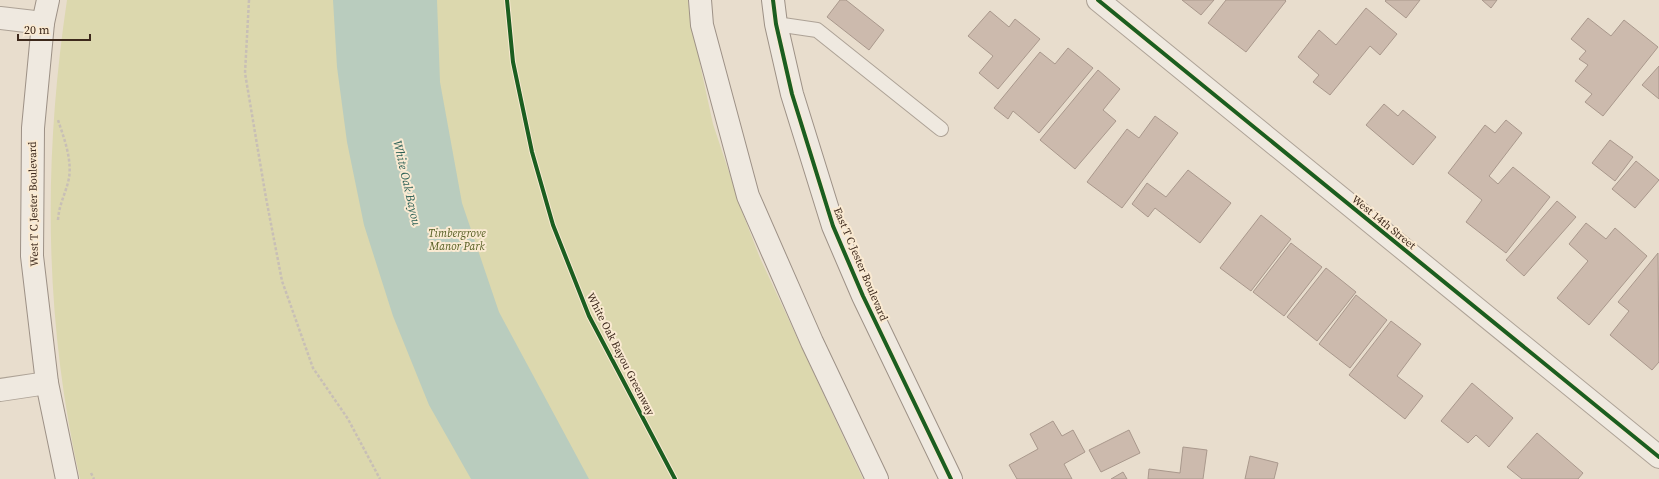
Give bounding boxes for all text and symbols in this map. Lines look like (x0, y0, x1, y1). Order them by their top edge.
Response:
scale bar (18, 16, 90, 42)
text: 20 m (24, 22, 50, 38)
water label: White Oak Bayou (389, 139, 425, 227)
street label: West T C Jester Boulevard (25, 141, 42, 267)
street label: West 14th Street (1348, 192, 1419, 253)
street label: East T C Jester Boulevard (830, 205, 892, 324)
park label: Timbergrove Manor Park (428, 226, 486, 254)
street label: White Oak Bayou Greenway (583, 290, 658, 418)

